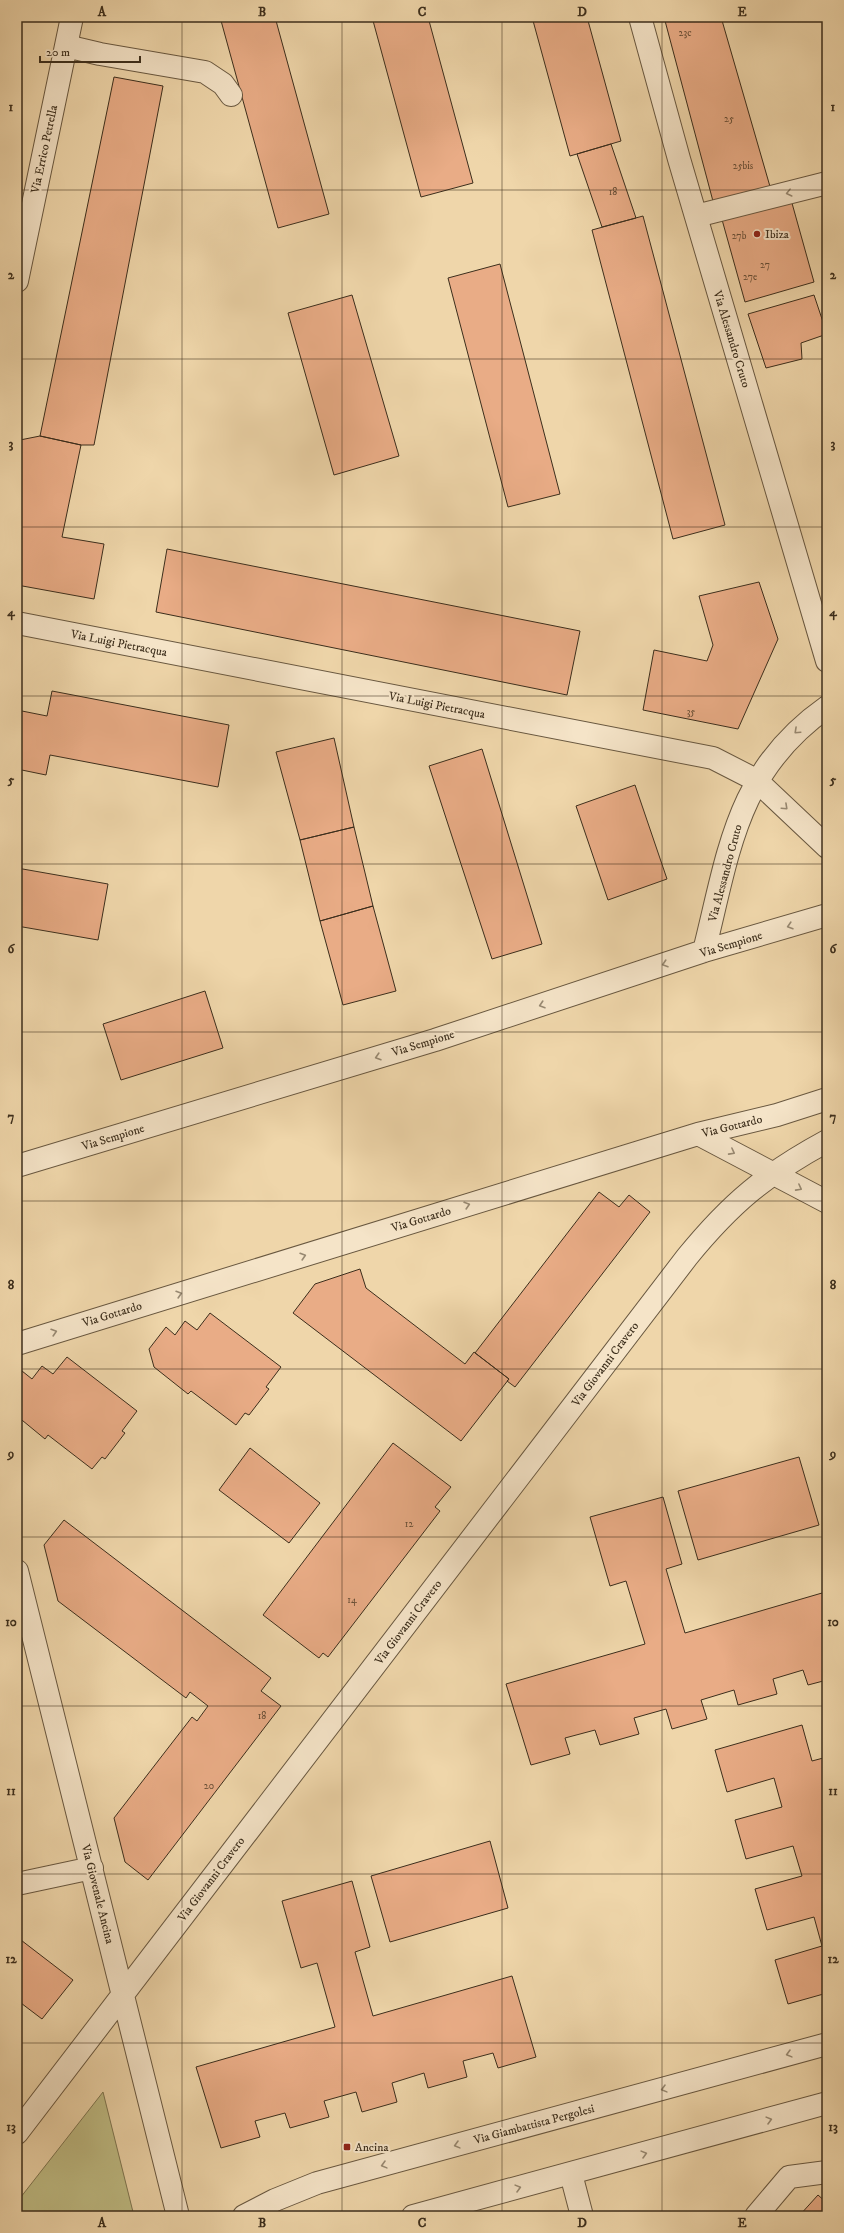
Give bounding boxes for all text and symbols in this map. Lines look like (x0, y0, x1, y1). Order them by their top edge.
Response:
text: A (97, 4, 107, 20)
text: B (258, 4, 266, 20)
text: C (418, 4, 427, 20)
text: D (577, 4, 587, 20)
text: E (737, 4, 747, 20)
house number: 23c (679, 27, 692, 39)
scale bar (40, 38, 140, 64)
text: 20 m (46, 45, 70, 60)
text: 1 (9, 99, 14, 115)
text: 1 (831, 99, 836, 115)
street label: Via Errico Petrella (28, 103, 61, 196)
house number: 25 (724, 113, 734, 125)
house number: 25bis (733, 160, 754, 172)
house number: 18 (609, 186, 617, 198)
one-way arrow (786, 188, 792, 196)
place label: Ibiza (765, 227, 790, 242)
marker: Ibiza (752, 229, 762, 239)
house number: 27b (732, 230, 747, 242)
house number: 27 (760, 259, 770, 271)
text: 2 (8, 267, 15, 283)
text: 2 (830, 267, 837, 283)
house number: 27e (743, 271, 757, 283)
street label: Via Alessandro Cruto (709, 288, 753, 390)
text: 3 (9, 436, 14, 452)
text: 3 (831, 436, 836, 452)
text: 4 (6, 604, 15, 621)
text: 4 (828, 604, 837, 621)
street label: Via Luigi Pietracqua (69, 627, 169, 660)
street label: Via Luigi Pietracqua (387, 689, 487, 722)
house number: 35 (687, 706, 695, 718)
one-way arrow (794, 726, 801, 733)
text: 5 (7, 772, 15, 788)
text: 5 (829, 772, 837, 788)
one-way arrow (780, 802, 788, 810)
street label: Via Alessandro Cruto (705, 822, 746, 925)
one-way arrow (786, 921, 793, 930)
street label: Via Sempione (697, 928, 764, 961)
text: 6 (8, 941, 16, 957)
text: 6 (830, 941, 838, 957)
one-way arrow (662, 959, 669, 968)
one-way arrow (539, 1000, 546, 1009)
street label: Via Sempione (389, 1027, 456, 1060)
one-way arrow (375, 1052, 382, 1061)
text: 7 (8, 1109, 15, 1125)
text: 7 (830, 1109, 837, 1125)
street label: Via Gottardo (699, 1112, 764, 1141)
street label: Via Sempione (79, 1121, 146, 1154)
one-way arrow (728, 1147, 736, 1155)
one-way arrow (795, 1183, 802, 1190)
one-way arrow (463, 1201, 470, 1210)
street label: Via Gottardo (389, 1203, 453, 1236)
one-way arrow (299, 1252, 306, 1261)
text: 8 (8, 1277, 15, 1293)
text: 8 (830, 1277, 837, 1293)
one-way arrow (175, 1290, 182, 1299)
street label: Via Gottardo (80, 1298, 144, 1331)
street label: Via Giovanni Cravero (568, 1319, 642, 1410)
one-way arrow (51, 1328, 58, 1337)
text: 9 (7, 1446, 14, 1462)
text: 9 (829, 1446, 836, 1462)
house number: 12 (405, 1518, 413, 1530)
street label: Via Giovanni Cravero (371, 1577, 445, 1668)
house number: 14 (347, 1594, 357, 1606)
text: 10 (5, 1614, 17, 1630)
text: 10 (827, 1614, 839, 1630)
house number: 18 (258, 1710, 266, 1722)
house number: 20 (204, 1780, 214, 1792)
text: 11 (6, 1783, 16, 1799)
text: 11 (828, 1783, 838, 1799)
street label: Via Giovanni Cravero (174, 1834, 248, 1925)
street label: Via Giovenale Ancina (78, 1842, 117, 1946)
text: 12 (5, 1951, 17, 1967)
text: 12 (827, 1951, 839, 1967)
one-way arrow (786, 2050, 793, 2058)
one-way arrow (661, 2084, 667, 2092)
street label: Via Giambattista Pergolesi (471, 2101, 596, 2148)
one-way arrow (766, 2116, 772, 2124)
text: 13 (6, 2119, 16, 2135)
text: 13 (828, 2119, 838, 2135)
place label: Ancina (355, 2140, 389, 2155)
one-way arrow (454, 2140, 461, 2149)
marker: Ancina (342, 2142, 352, 2152)
one-way arrow (640, 2150, 647, 2159)
one-way arrow (381, 2160, 388, 2169)
one-way arrow (515, 2185, 521, 2193)
text: A (97, 2215, 107, 2231)
text: B (258, 2215, 266, 2231)
text: C (418, 2215, 427, 2231)
text: D (577, 2215, 587, 2231)
text: E (737, 2215, 747, 2231)

